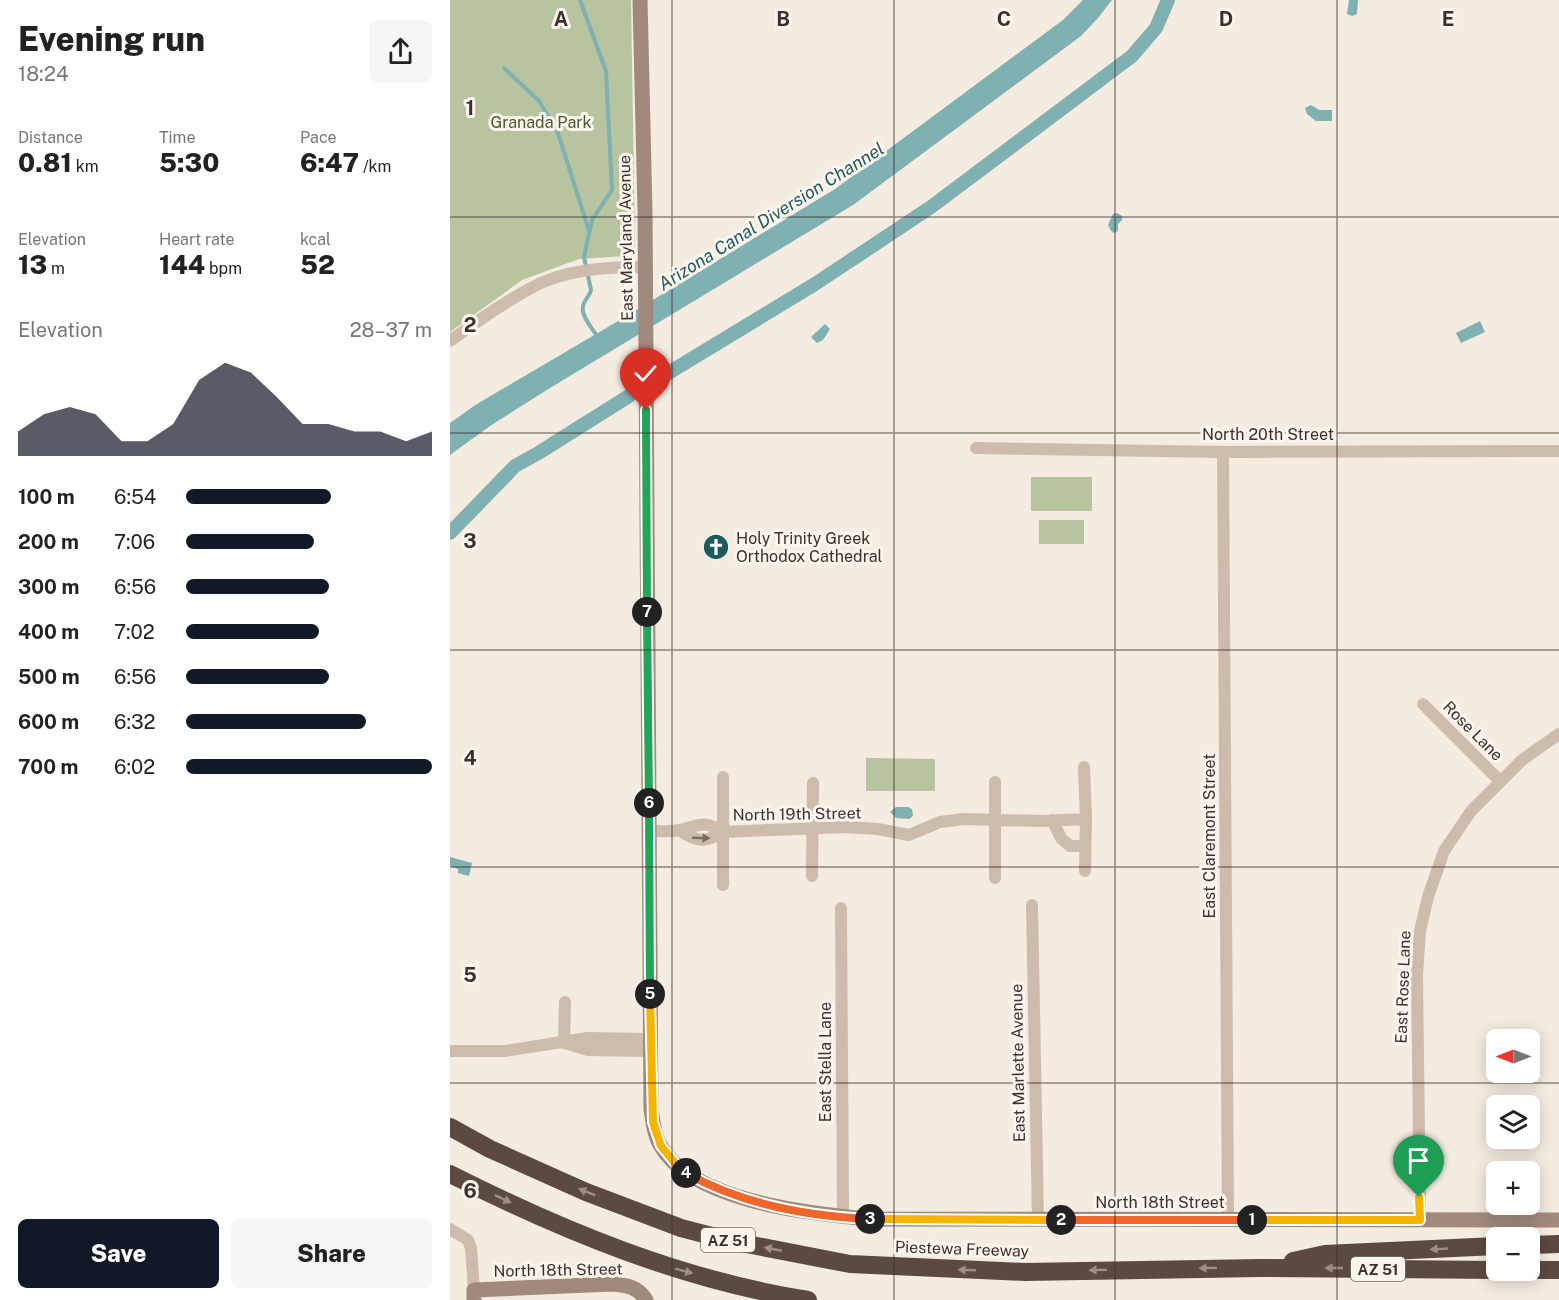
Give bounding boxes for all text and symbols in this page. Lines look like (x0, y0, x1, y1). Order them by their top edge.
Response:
text: A (554, 7, 568, 31)
text: B (776, 7, 790, 31)
text: C (997, 7, 1011, 31)
text: D (1219, 7, 1233, 31)
text: E (1442, 7, 1454, 31)
text: Evening run (18, 20, 205, 58)
button: share (369, 20, 432, 83)
text: 18:24 (18, 62, 69, 86)
text: 1 (466, 96, 474, 120)
park label: Granada Park (491, 113, 592, 132)
text: Distance (18, 128, 83, 147)
text: Time (159, 128, 195, 147)
text: Pace (300, 128, 337, 147)
water label: Arizona Canal Diversion Channel (654, 138, 888, 294)
text: 0.81 (18, 147, 72, 178)
text: 5:30 (159, 147, 219, 178)
text: 6:47 (300, 147, 359, 178)
street label: East Maryland Avenue (615, 155, 637, 321)
text: km (72, 157, 99, 176)
text: /km (359, 157, 391, 176)
text: Elevation (18, 230, 86, 249)
text: Heart rate (159, 230, 235, 249)
text: kcal (300, 230, 331, 249)
text: 13 (18, 249, 47, 280)
text: 144 (159, 249, 205, 280)
text: 52 (300, 249, 335, 280)
text: m (47, 259, 65, 278)
text: bpm (205, 259, 242, 278)
text: 2 (464, 313, 476, 337)
text: Elevation (18, 318, 103, 342)
text: 28–37 m (350, 318, 432, 342)
pin (620, 348, 671, 410)
icon: check (629, 357, 662, 390)
street label: North 20th Street (1202, 425, 1334, 444)
text: 100 m (18, 485, 75, 509)
text: 6:54 (114, 485, 156, 509)
text: 3 (463, 529, 477, 553)
place label: Holy Trinity Greek Orthodox Cathedral (736, 529, 882, 566)
text: 200 m (18, 530, 79, 554)
text: 7:06 (114, 530, 155, 554)
church icon: Holy Trinity Greek Orthodox Cathedral (701, 532, 731, 562)
text: 300 m (18, 575, 79, 599)
text: 6:56 (114, 575, 156, 599)
pin: 7 (632, 597, 662, 627)
text: 7 (642, 602, 652, 621)
text: 400 m (18, 620, 79, 644)
text: 7:02 (114, 620, 155, 644)
text: 500 m (18, 665, 80, 689)
text: 6:56 (114, 665, 156, 689)
street label: Rose Lane (1439, 697, 1507, 765)
text: 600 m (18, 710, 79, 734)
text: 6:32 (114, 710, 155, 734)
text: 4 (463, 746, 477, 770)
street label: East Claremont Street (1200, 753, 1219, 919)
text: 700 m (18, 755, 78, 779)
text: 6:02 (114, 755, 155, 779)
pin: 6 (634, 788, 664, 818)
text: 6 (644, 793, 654, 812)
street label: North 19th Street (732, 803, 862, 825)
one-way arrow (692, 834, 711, 843)
street label: East Rose Lane (1392, 930, 1414, 1044)
text: 5 (463, 963, 477, 987)
pin: 5 (635, 979, 665, 1009)
text: 5 (645, 984, 655, 1003)
street label: East Marlette Avenue (1007, 984, 1029, 1142)
street label: East Stella Lane (816, 1002, 835, 1122)
north arrow (1486, 1029, 1540, 1083)
map controls (1486, 1029, 1540, 1281)
button: layers (1486, 1095, 1540, 1149)
pin (1393, 1135, 1444, 1197)
icon: arrive (1402, 1144, 1435, 1177)
pin: 4 (671, 1158, 701, 1188)
button: + (1486, 1161, 1540, 1215)
text: 4 (681, 1163, 691, 1182)
text: 6 (463, 1179, 477, 1203)
one-way arrow (578, 1187, 596, 1197)
street label: North 18th Street (1095, 1193, 1225, 1212)
one-way arrow (494, 1195, 511, 1204)
pin: 3 (855, 1204, 885, 1234)
pin: 2 (1046, 1205, 1076, 1235)
pin: 1 (1237, 1205, 1267, 1235)
text: 3 (865, 1209, 875, 1228)
text: 2 (1056, 1210, 1066, 1229)
text: 1 (1249, 1210, 1255, 1229)
button: Save (18, 1219, 219, 1288)
button: Share (231, 1219, 432, 1288)
button: − (1486, 1227, 1540, 1281)
road number: AZ 51 (701, 1228, 755, 1252)
street label: Piestewa Freeway (895, 1237, 1030, 1261)
one-way arrow (764, 1244, 783, 1253)
one-way arrow (1429, 1244, 1448, 1253)
road number: AZ 51 (1351, 1257, 1405, 1281)
street label: North 18th Street (493, 1259, 623, 1281)
one-way arrow (1324, 1263, 1343, 1273)
one-way arrow (1199, 1264, 1218, 1273)
one-way arrow (957, 1265, 976, 1275)
one-way arrow (1088, 1266, 1107, 1275)
one-way arrow (675, 1267, 693, 1276)

